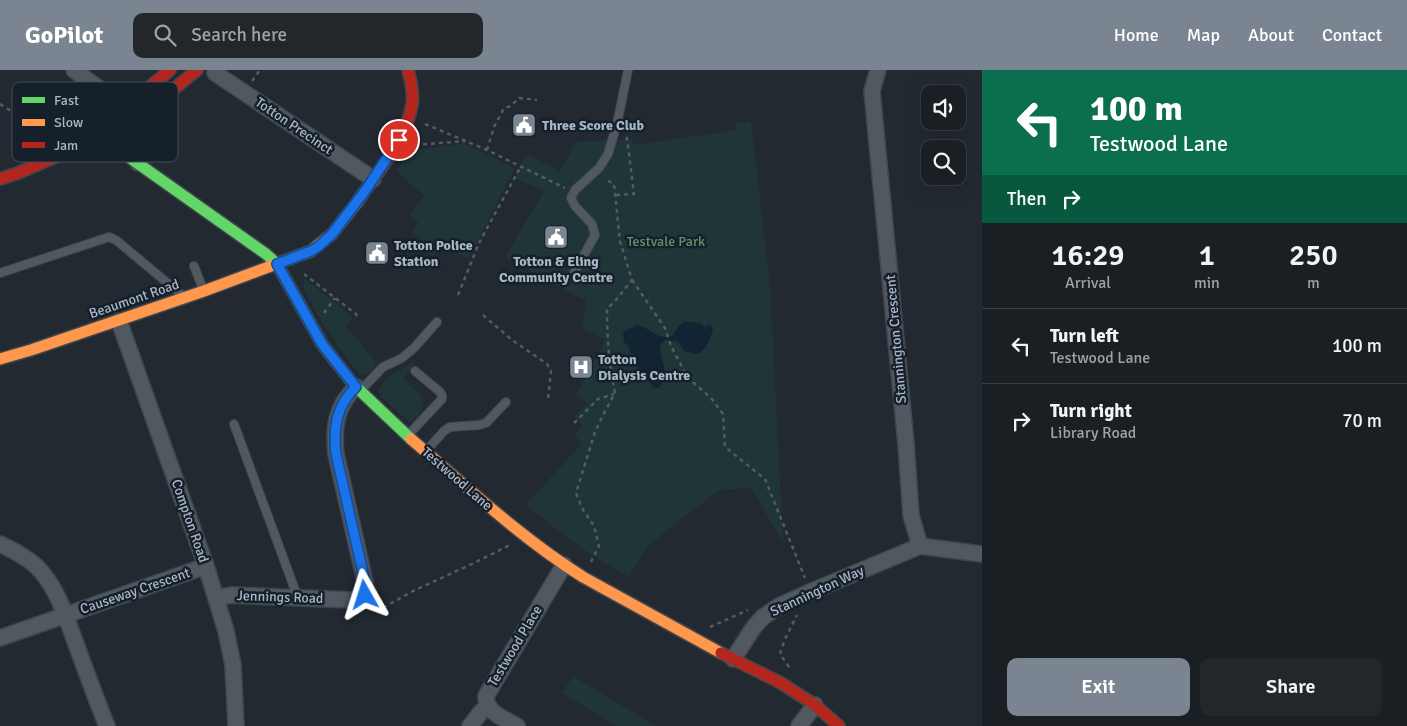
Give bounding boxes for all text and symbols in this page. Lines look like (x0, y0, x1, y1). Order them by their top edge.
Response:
search box (133, 13, 483, 58)
text: GoPilot (25, 20, 103, 50)
icon: search (151, 21, 179, 49)
text: Search here (191, 23, 287, 47)
text: Home (1114, 24, 1159, 46)
text: Map (1187, 24, 1220, 46)
text: About (1248, 24, 1294, 46)
text: Contact (1322, 24, 1382, 46)
legend (12, 82, 178, 162)
map controls (921, 85, 966, 185)
button: sound (921, 85, 966, 130)
text: 100 m (1090, 87, 1183, 130)
icon: left (1007, 90, 1072, 155)
text: Fast (54, 92, 79, 109)
street label: Totton Precinct (252, 94, 336, 158)
public building icon: Three Score Club (511, 112, 537, 138)
text: Slow (54, 114, 83, 131)
place label: Three Score Club (542, 117, 645, 134)
pin (378, 119, 420, 161)
icon: arrive (385, 126, 413, 154)
text: Testwood Lane (1090, 130, 1228, 157)
text: Jam (54, 137, 78, 154)
button: search (921, 140, 966, 185)
icon: right (1057, 185, 1085, 213)
text: Then (1007, 187, 1047, 211)
public building icon: Totton & Eling Community Centre (543, 224, 569, 250)
park label: Testvale Park (627, 233, 705, 250)
place label: Totton Police Station (394, 237, 473, 270)
text: 16:29 (1051, 237, 1125, 274)
text: 1 (1199, 237, 1215, 274)
text: 250 (1289, 237, 1338, 274)
public building icon: Totton Police Station (364, 240, 390, 266)
place label: Totton & Eling Community Centre (499, 253, 613, 286)
text: Arrival (1065, 273, 1111, 293)
text: min (1194, 273, 1220, 293)
text: m (1307, 273, 1320, 293)
street label: Stannington Crescent (882, 274, 910, 404)
street label: Beaumont Road (87, 276, 181, 322)
text: Turn left (1050, 324, 1119, 348)
icon: left (1007, 332, 1035, 360)
text: 100 m (1332, 334, 1382, 358)
text: Testwood Lane (1050, 348, 1150, 368)
place label: Totton Dialysis Centre (598, 351, 690, 384)
hospital icon: Totton Dialysis Centre (568, 354, 594, 380)
text: Turn right (1050, 399, 1132, 423)
icon: right (1007, 407, 1035, 435)
text: 70 m (1342, 409, 1382, 433)
text: Library Road (1050, 423, 1136, 443)
street label: Testwood Lane (418, 444, 496, 514)
street label: Compton Road (168, 477, 212, 565)
street label: Stannington Way (767, 562, 867, 620)
street label: Causeway Crescent (78, 564, 192, 618)
position arrow (338, 568, 390, 620)
street label: Jennings Road (236, 587, 324, 607)
street label: Testwood Place (484, 602, 546, 690)
button: Exit (1007, 658, 1190, 716)
button: Share (1200, 658, 1382, 716)

